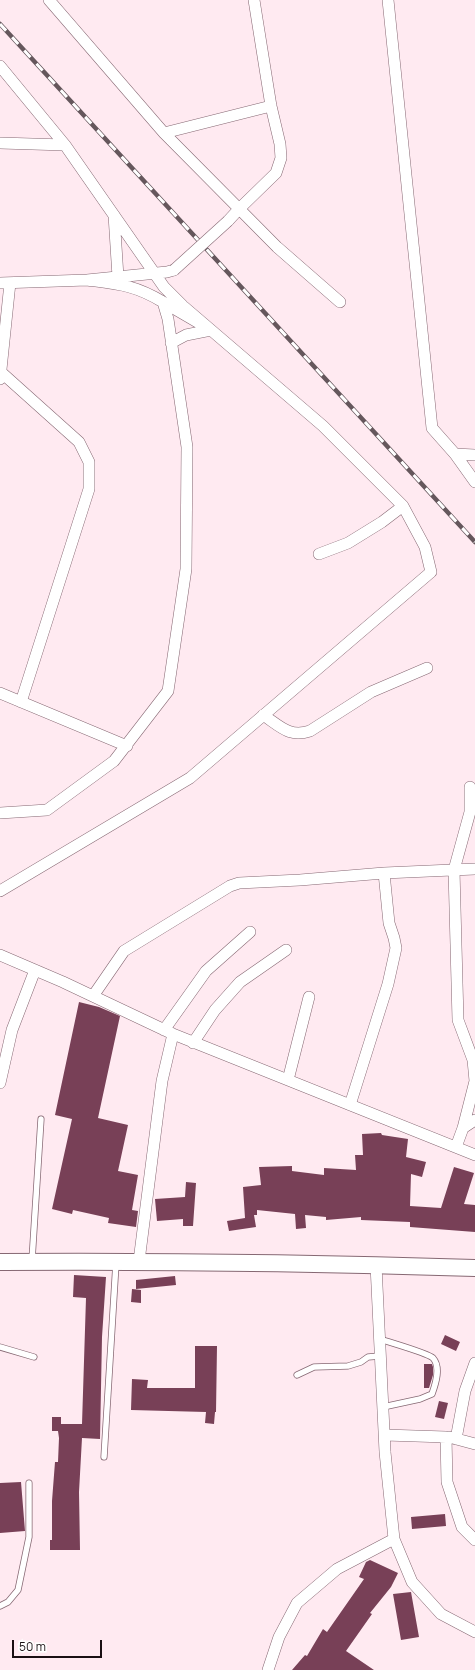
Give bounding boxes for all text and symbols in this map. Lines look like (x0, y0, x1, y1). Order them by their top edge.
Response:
scale bar (14, 1632, 104, 1658)
text: 50 m (19, 1638, 46, 1655)

